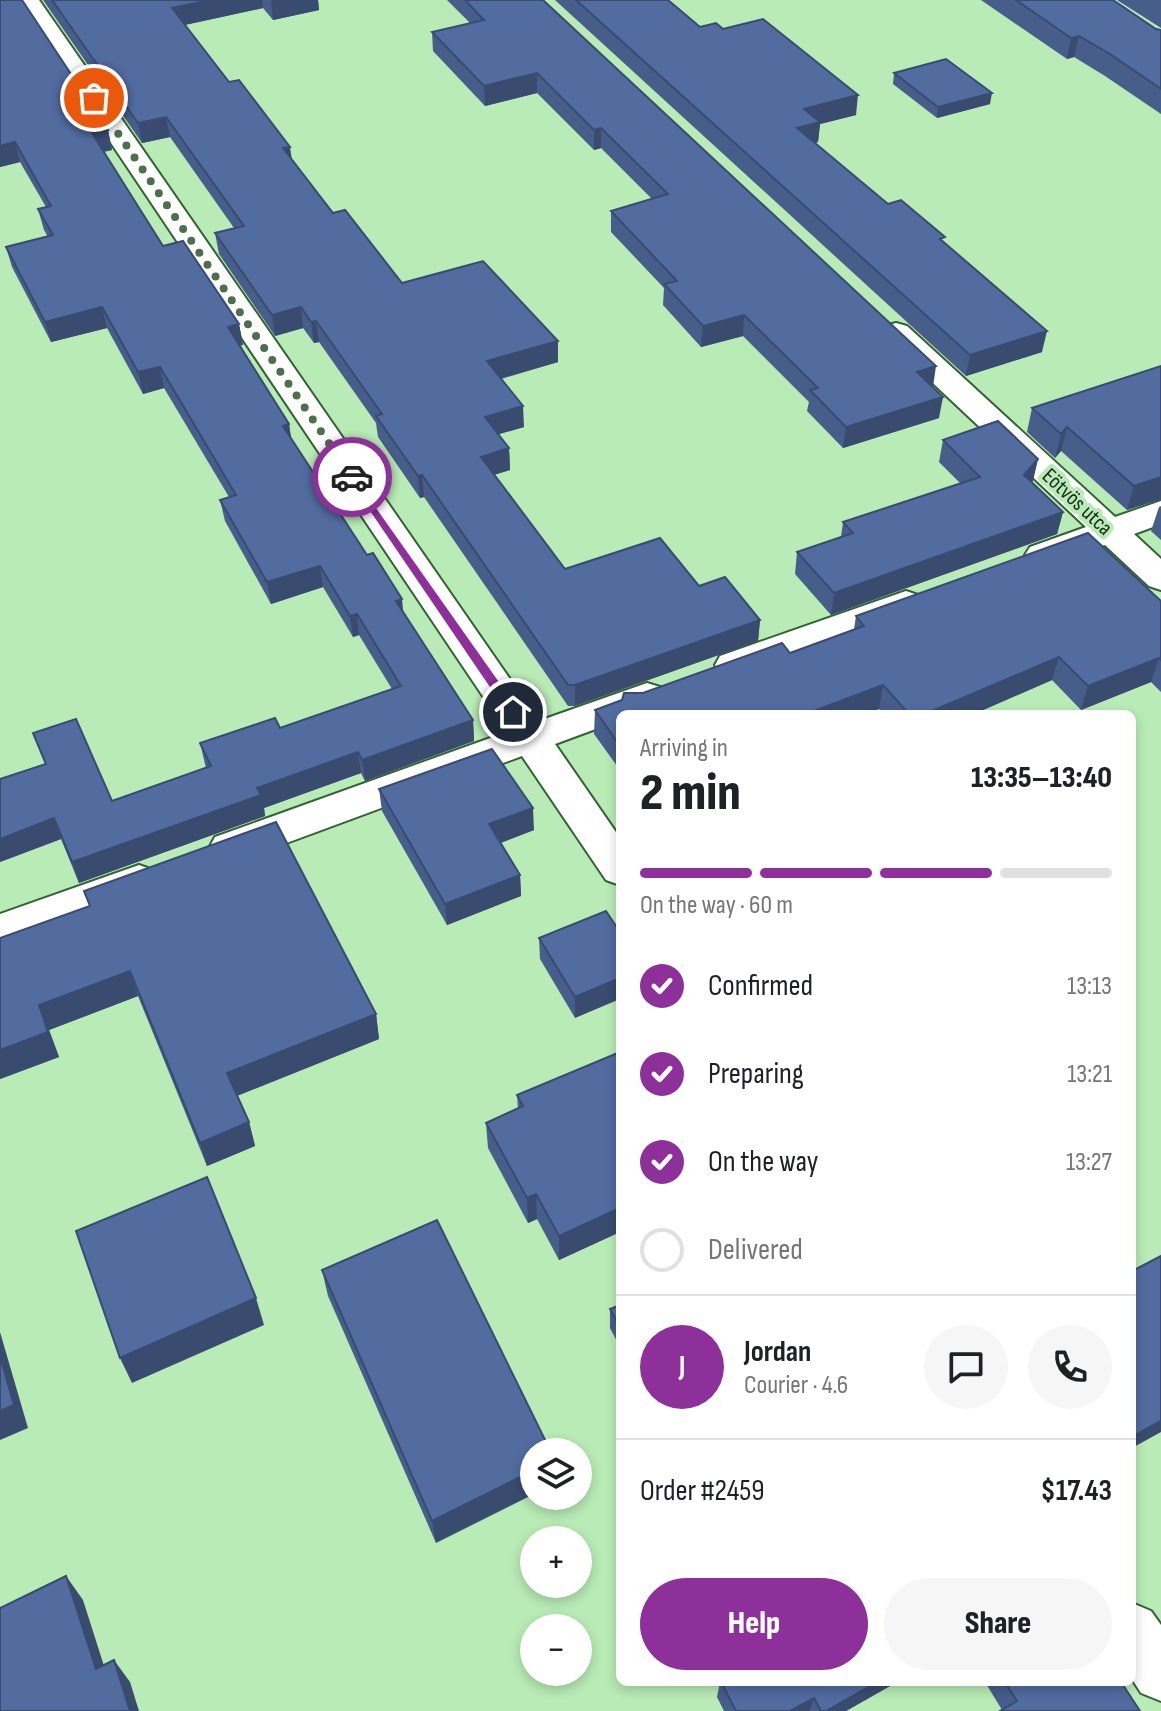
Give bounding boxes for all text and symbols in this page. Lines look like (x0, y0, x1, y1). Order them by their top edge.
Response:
pin (60, 64, 128, 132)
icon: bag (72, 76, 116, 120)
courier (312, 437, 392, 517)
icon: car (330, 455, 374, 499)
street label: Eötvös utca (1036, 463, 1118, 541)
pin (479, 678, 547, 746)
icon: home (491, 690, 535, 734)
text: Arriving in (640, 733, 728, 764)
text: 13:35–13:40 (971, 760, 1112, 796)
text: 2 min (640, 762, 741, 825)
text: On the way · 60 m (640, 890, 793, 921)
icon: check (640, 964, 684, 1008)
text: Confirmed (708, 968, 813, 1004)
text: 13:13 (1067, 971, 1112, 1002)
icon: check (640, 1052, 684, 1096)
text: Preparing (708, 1056, 804, 1092)
text: 13:21 (1067, 1059, 1112, 1090)
icon: check (640, 1140, 684, 1184)
text: On the way (708, 1144, 818, 1180)
text: 13:27 (1066, 1147, 1112, 1178)
text: Delivered (708, 1232, 803, 1268)
button: chat (924, 1325, 1008, 1409)
button: phone (1028, 1325, 1112, 1409)
text: Jordan (744, 1334, 811, 1370)
text: J (679, 1349, 685, 1385)
text: Courier · 4.6 (744, 1370, 848, 1401)
map controls (520, 1438, 592, 1686)
button: layers (520, 1438, 592, 1510)
text: Order #2459 (640, 1473, 765, 1509)
text: $17.43 (1040, 1473, 1112, 1509)
button: + (520, 1526, 592, 1598)
button: Help (640, 1578, 868, 1670)
button: Share (884, 1578, 1112, 1670)
button: − (520, 1614, 592, 1686)

